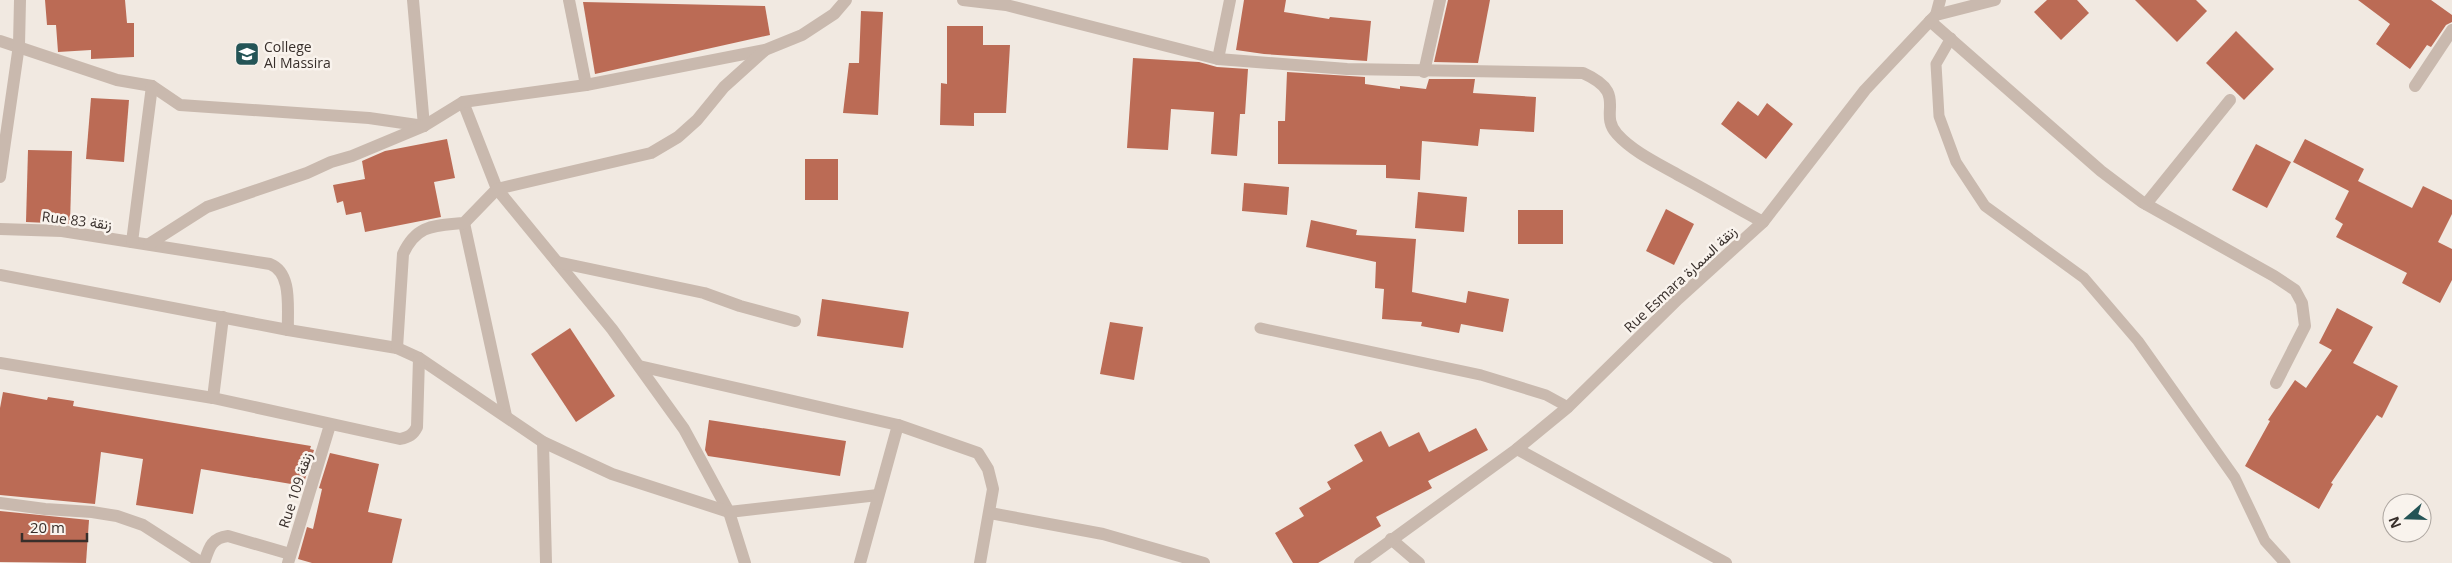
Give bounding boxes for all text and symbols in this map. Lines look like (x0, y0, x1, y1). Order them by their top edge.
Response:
place label: College Al Massira (264, 37, 331, 72)
school or university icon: College Al Massira (234, 41, 260, 67)
street label: Rue 83 زنقة (41, 206, 113, 234)
street label: Rue Esmara زنقة السمارة (1619, 222, 1741, 336)
street label: Rue 109 زنقة (274, 450, 316, 530)
north arrow (2382, 493, 2432, 543)
scale bar (22, 510, 88, 542)
text: N (2383, 514, 2405, 531)
text: 20 m (30, 517, 65, 537)

